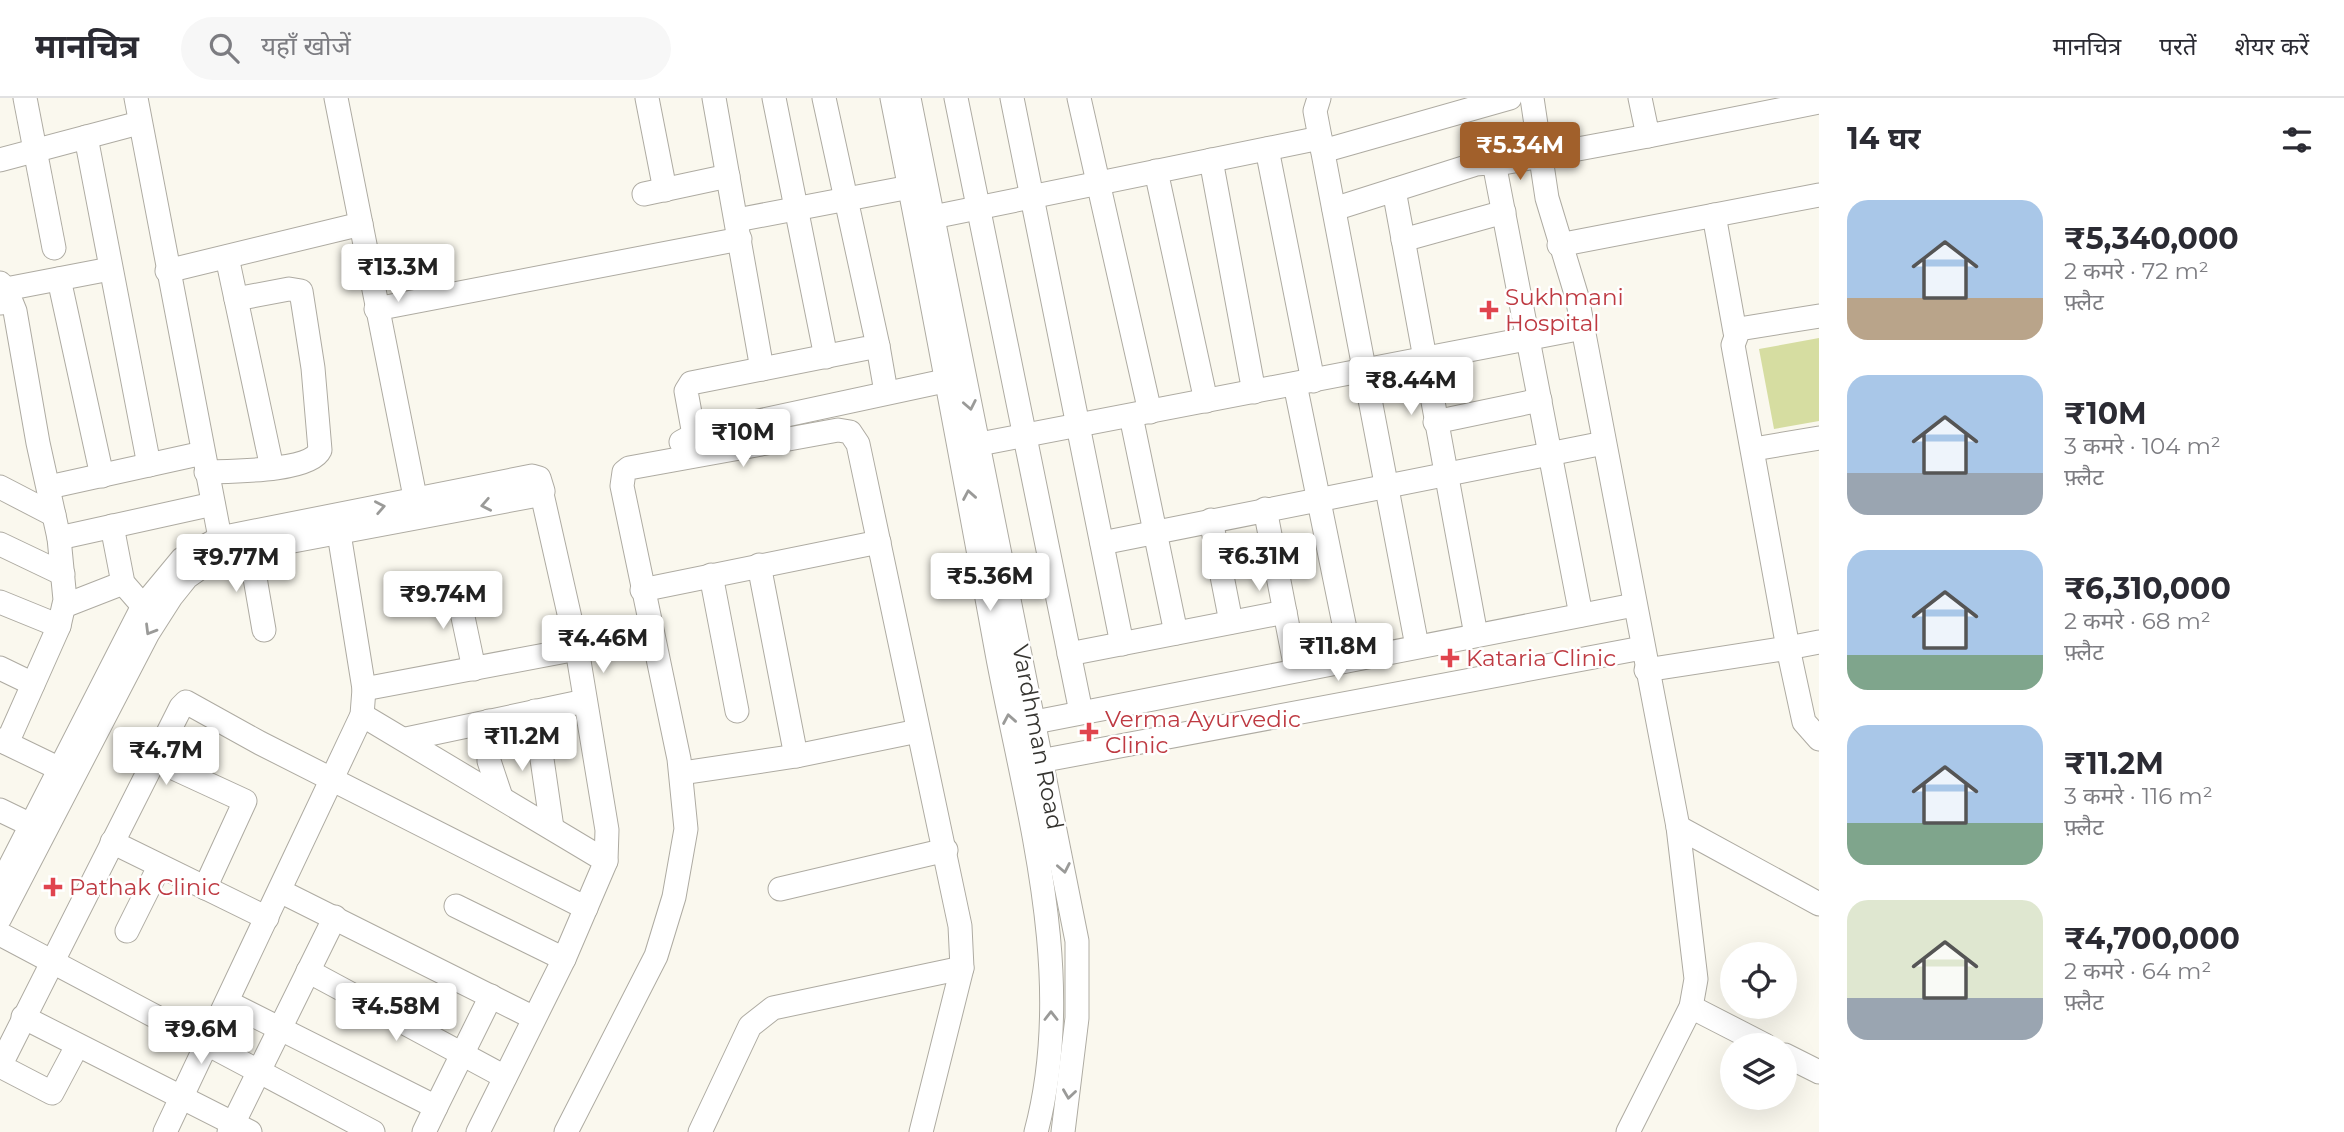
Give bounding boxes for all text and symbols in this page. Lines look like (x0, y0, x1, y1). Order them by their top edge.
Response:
search box (181, 17, 671, 80)
text: मानचित्र (35, 26, 139, 66)
icon: search (205, 29, 243, 67)
text: यहाँ खोजें (261, 30, 351, 62)
text: मानचित्र (2053, 32, 2121, 61)
text: परतें (2159, 32, 2196, 61)
text: शेयर करें (2234, 32, 2309, 61)
text: 14 घर (1847, 120, 1921, 157)
icon: filters (2278, 121, 2316, 159)
pin: ₹5.34M (1463, 122, 1577, 182)
text: ₹5.34M (1476, 131, 1564, 159)
text: ₹5,340,000 (2064, 220, 2239, 257)
icon: home (1903, 228, 1987, 312)
pin: ₹13.3M (341, 244, 455, 304)
text: ₹13.3M (357, 253, 439, 281)
text: 2 कमरे · 72 m² (2064, 257, 2209, 285)
place label: Sukhmani Hospital (1505, 283, 1624, 337)
text: फ़्लैट (2064, 288, 2104, 316)
marker: Sukhmani Hospital (1479, 300, 1499, 320)
pin: ₹8.44M (1354, 358, 1468, 417)
text: ₹8.44M (1365, 366, 1457, 394)
text: ₹10M (2064, 395, 2147, 432)
one-way arrow (962, 399, 977, 411)
icon: home (1903, 403, 1987, 487)
pin: ₹10M (702, 410, 784, 469)
text: ₹10M (711, 418, 775, 446)
text: 3 कमरे · 104 m² (2064, 432, 2221, 460)
text: फ़्लैट (2064, 463, 2104, 491)
one-way arrow (962, 489, 977, 501)
one-way arrow (480, 497, 492, 512)
one-way arrow (374, 501, 386, 516)
pin: ₹6.31M (1202, 533, 1316, 593)
pin: ₹9.77M (179, 534, 293, 594)
text: ₹6.31M (1218, 542, 1300, 570)
text: ₹9.77M (192, 543, 280, 571)
pin: ₹5.36M (933, 554, 1047, 613)
text: ₹5.36M (947, 562, 1033, 590)
text: ₹6,310,000 (2064, 570, 2231, 607)
pin: ₹9.74M (386, 572, 500, 631)
icon: home (1903, 578, 1987, 662)
text: ₹9.74M (399, 580, 487, 608)
text: 2 कमरे · 68 m² (2064, 607, 2211, 635)
pin: ₹4.46M (546, 616, 660, 675)
one-way arrow (145, 623, 158, 636)
text: ₹4.46M (558, 624, 648, 652)
pin: ₹11.8M (1281, 624, 1395, 683)
text: ₹11.8M (1299, 632, 1377, 660)
text: फ़्लैट (2064, 638, 2104, 666)
street label: Vardhman Road (1006, 642, 1070, 832)
place label: Kataria Clinic (1466, 644, 1616, 672)
marker: Kataria Clinic (1440, 648, 1460, 668)
place label: Verma Ayurvedic Clinic (1105, 705, 1301, 759)
one-way arrow (1002, 713, 1017, 725)
pin: ₹11.2M (465, 714, 579, 773)
text: ₹11.2M (484, 722, 560, 750)
marker: Verma Ayurvedic Clinic (1079, 722, 1099, 742)
pin: ₹4.7M (117, 728, 215, 787)
text: ₹4.7M (129, 736, 203, 764)
text: ₹11.2M (2064, 745, 2164, 782)
icon: home (1903, 753, 1987, 837)
text: 3 कमरे · 116 m² (2064, 782, 2213, 810)
text: फ़्लैट (2064, 813, 2104, 841)
one-way arrow (1056, 862, 1071, 874)
place label: Pathak Clinic (69, 873, 220, 901)
marker: Pathak Clinic (43, 877, 63, 897)
text: ₹4,700,000 (2064, 920, 2240, 957)
icon: home (1903, 928, 1987, 1012)
map controls (1720, 942, 1797, 1110)
button: locate (1720, 942, 1797, 1019)
text: 2 कमरे · 64 m² (2064, 957, 2211, 985)
pin: ₹4.58M (339, 984, 453, 1043)
text: फ़्लैट (2064, 988, 2104, 1016)
text: ₹4.58M (352, 992, 440, 1020)
pin: ₹9.6M (152, 1006, 250, 1066)
one-way arrow (1043, 1010, 1059, 1021)
text: ₹9.6M (164, 1015, 238, 1043)
button: layers (1720, 1033, 1797, 1110)
one-way arrow (1062, 1088, 1077, 1100)

